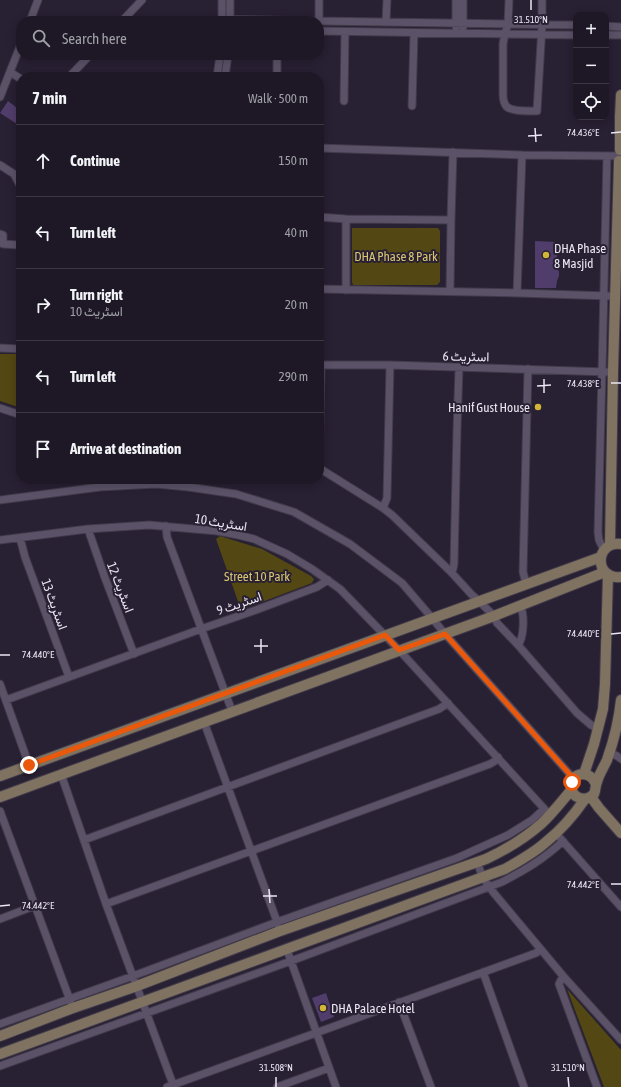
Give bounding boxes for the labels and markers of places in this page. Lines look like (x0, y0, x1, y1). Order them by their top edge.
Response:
place label: DHA Phase 8 Masjid (554, 241, 606, 271)
marker: DHA Phase 8 Masjid (541, 250, 551, 260)
place label: Hanif Gust House (448, 400, 530, 415)
marker: Hanif Gust House (533, 402, 543, 412)
place label: DHA Palace Hotel (331, 1001, 415, 1016)
marker: DHA Palace Hotel (318, 1003, 328, 1013)

